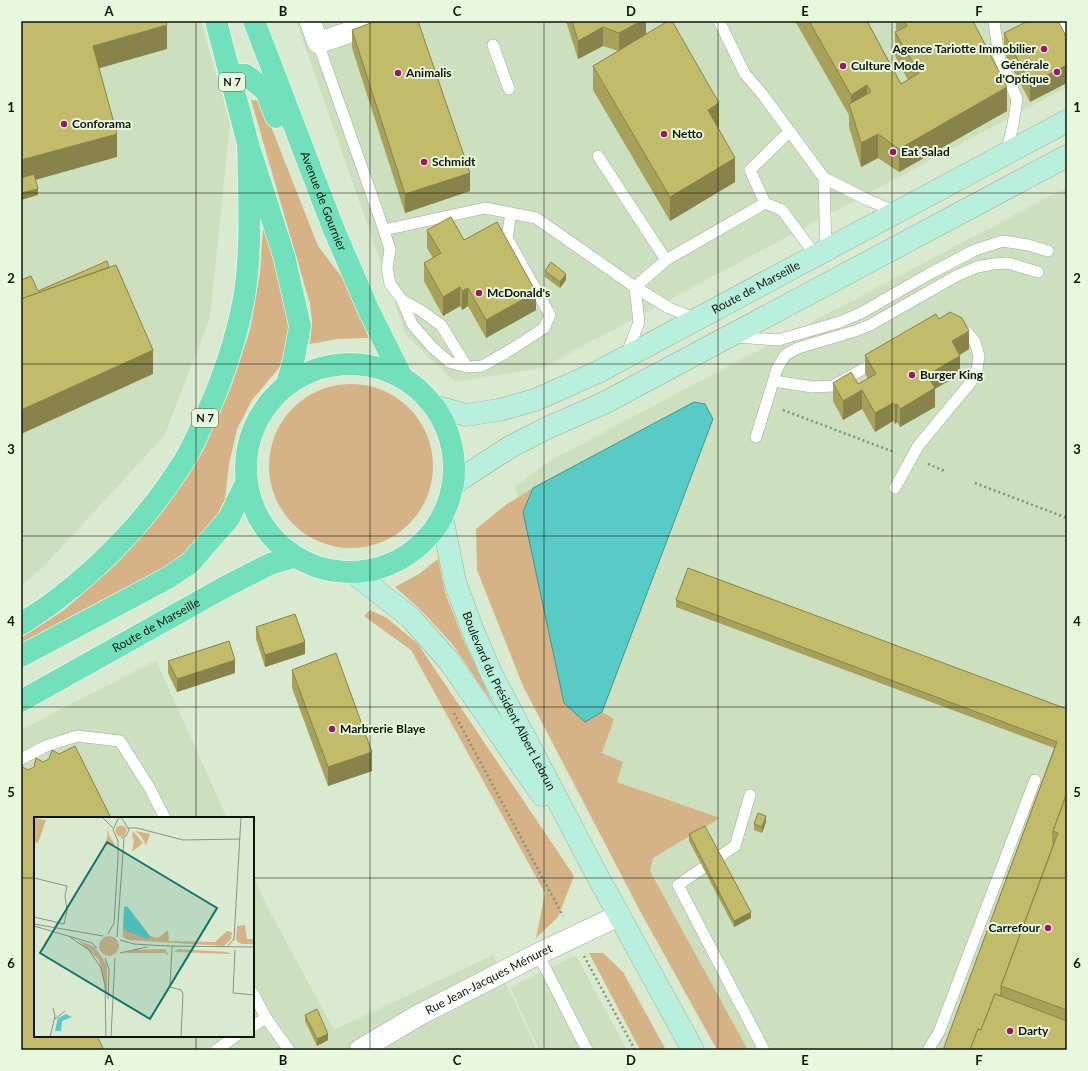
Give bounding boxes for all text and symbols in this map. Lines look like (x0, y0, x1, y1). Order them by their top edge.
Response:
text: A (103, 3, 114, 19)
text: B (279, 3, 288, 19)
text: C (453, 3, 462, 19)
text: D (626, 3, 636, 19)
text: E (801, 3, 809, 19)
text: F (975, 3, 983, 19)
place label: Agence Tariotte Immobilier (891, 41, 1037, 56)
marker: Agence Tariotte Immobilier (1039, 44, 1049, 54)
place label: Générale d'Optique (996, 57, 1050, 86)
place label: Culture Mode (851, 58, 925, 73)
marker: Culture Mode (838, 61, 848, 71)
place label: Animalis (405, 65, 452, 80)
marker: Générale d'Optique (1052, 67, 1062, 77)
marker: Animalis (393, 68, 403, 78)
road number: N 7 (219, 73, 245, 91)
text: 1 (7, 99, 15, 115)
text: 1 (1073, 99, 1081, 115)
place label: Conforama (72, 116, 131, 131)
marker: Conforama (59, 119, 69, 129)
place label: Netto (672, 126, 703, 141)
marker: Netto (659, 129, 669, 139)
place label: Eat Salad (901, 144, 950, 159)
marker: Eat Salad (888, 147, 898, 157)
street label: Avenue de Gournier (298, 149, 350, 254)
place label: Schmidt (432, 154, 476, 169)
marker: Schmidt (419, 157, 429, 167)
street label: Route de Marseille (709, 257, 803, 317)
text: 2 (7, 270, 15, 286)
text: 2 (1073, 270, 1081, 286)
place label: McDonald's (487, 285, 550, 300)
marker: McDonald's (474, 288, 484, 298)
place label: Burger King (920, 367, 984, 382)
marker: Burger King (907, 370, 917, 380)
road number: N 7 (192, 409, 218, 427)
text: 3 (7, 441, 15, 457)
text: 3 (1073, 441, 1081, 457)
street label: Route de Marseille (109, 594, 203, 655)
street label: Boulevard du Président Albert Lebrun (459, 609, 559, 793)
text: 4 (7, 613, 15, 629)
text: 4 (1073, 613, 1081, 629)
place label: Marbrerie Blaye (340, 721, 426, 736)
marker: Marbrerie Blaye (327, 724, 337, 734)
text: 5 (7, 784, 15, 800)
text: 5 (1073, 784, 1081, 800)
inset map (34, 817, 254, 1037)
place label: Carrefour (989, 920, 1041, 935)
marker: Carrefour (1043, 923, 1053, 933)
street label: Rue Jean-Jacques Ménuret (422, 940, 555, 1018)
text: 6 (7, 955, 15, 971)
text: 6 (1073, 955, 1081, 971)
place label: Darty (1018, 1023, 1049, 1038)
marker: Darty (1005, 1026, 1015, 1036)
text: A (103, 1052, 114, 1068)
text: B (279, 1052, 288, 1068)
text: C (453, 1052, 462, 1068)
text: D (626, 1052, 636, 1068)
text: E (801, 1052, 809, 1068)
text: F (975, 1052, 983, 1068)

